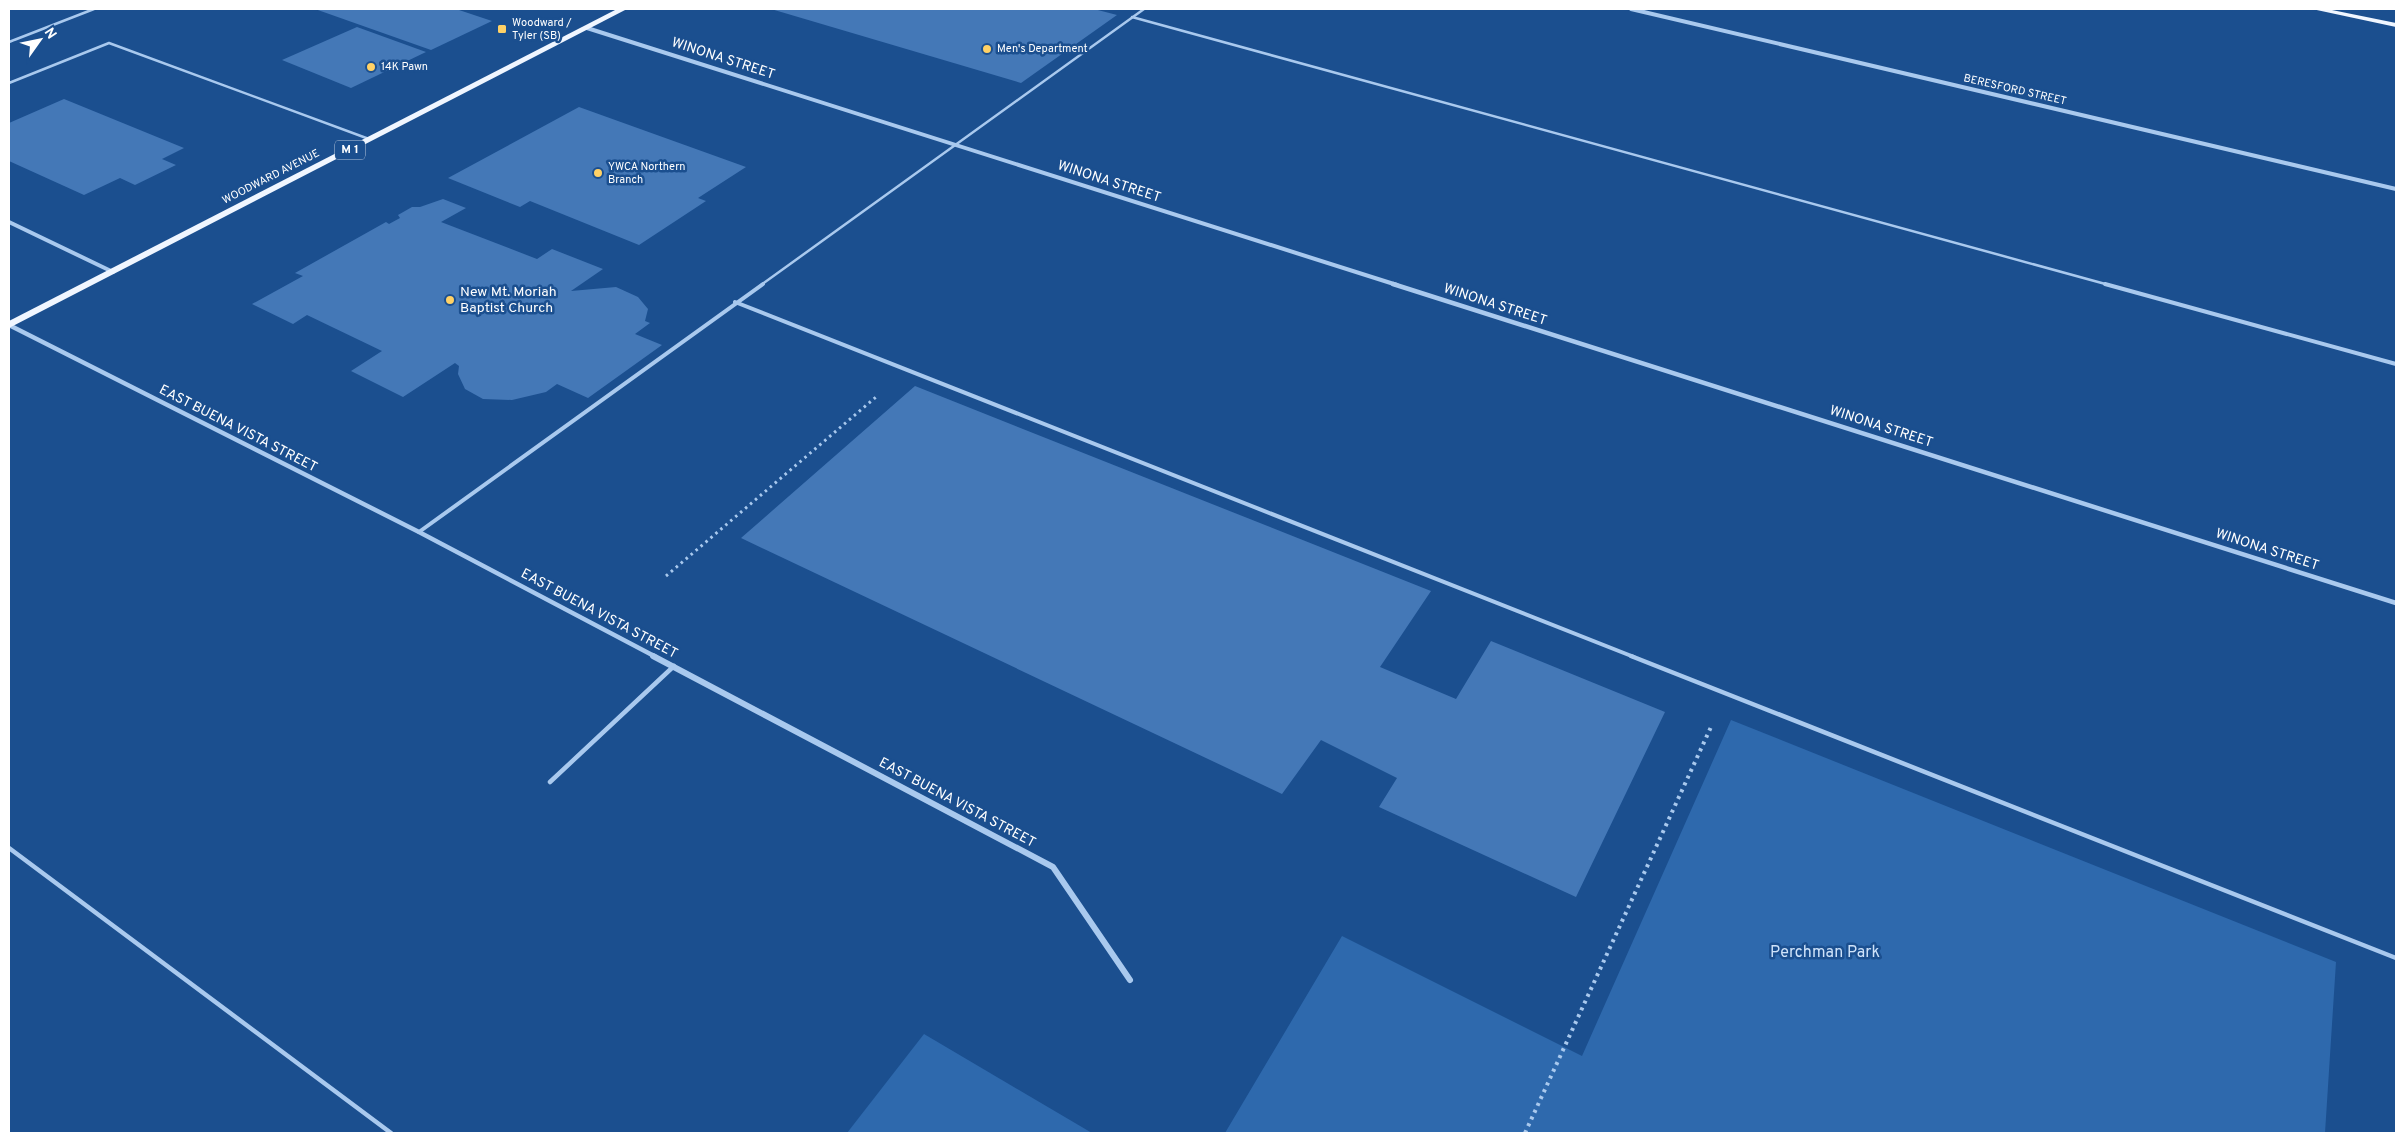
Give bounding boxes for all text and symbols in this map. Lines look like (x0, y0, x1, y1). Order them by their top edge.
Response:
north arrow (15, 15, 65, 65)
place label: Woodward / Tyler (SB) (512, 16, 572, 43)
marker: Woodward / Tyler (SB) (496, 23, 508, 35)
text: N (40, 25, 60, 43)
street label: WINONA STREET (669, 34, 777, 84)
place label: Men's Department (997, 42, 1088, 56)
marker: Men's Department (981, 43, 993, 55)
place label: 14K Pawn (381, 60, 428, 74)
marker: 14K Pawn (365, 61, 377, 73)
street label: BERESFORD STREET (1962, 71, 2068, 109)
road number: M 1 (335, 140, 365, 160)
street label: WOODWARD AVENUE (220, 146, 322, 208)
street label: WINONA STREET (1055, 157, 1163, 207)
place label: YWCA Northern Branch (608, 160, 686, 187)
marker: YWCA Northern Branch (592, 167, 604, 179)
street label: WINONA STREET (1441, 280, 1549, 330)
place label: New Mt. Moriah Baptist Church (460, 284, 557, 317)
marker: New Mt. Moriah Baptist Church (444, 294, 456, 306)
street label: EAST BUENA VISTA STREET (156, 382, 320, 476)
street label: WINONA STREET (1827, 402, 1935, 452)
street label: WINONA STREET (2213, 525, 2321, 575)
street label: EAST BUENA VISTA STREET (518, 565, 680, 663)
street label: EAST BUENA VISTA STREET (876, 754, 1038, 852)
park label: Perchman Park (1770, 943, 1880, 963)

